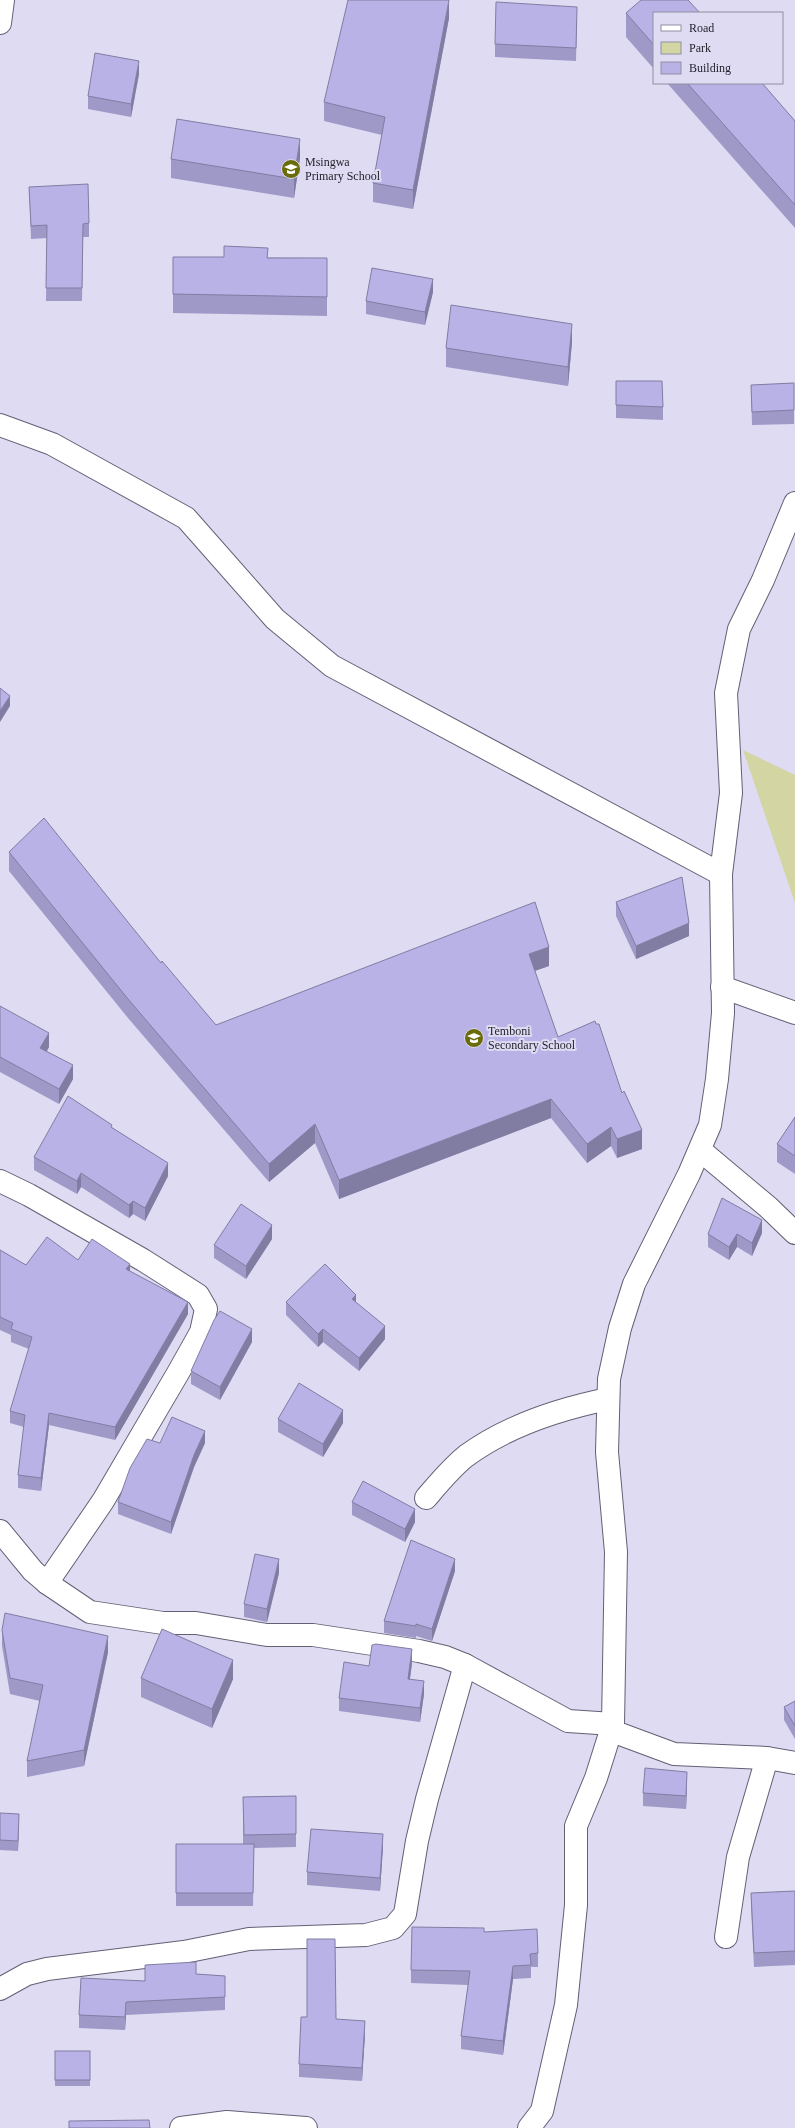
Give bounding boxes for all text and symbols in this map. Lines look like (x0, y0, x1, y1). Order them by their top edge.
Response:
legend (653, 12, 783, 84)
text: Road (689, 21, 714, 35)
text: Park (689, 41, 711, 55)
text: Building (689, 61, 731, 75)
place label: Msingwa Primary School (305, 155, 381, 183)
school or university icon: Msingwa Primary School (280, 158, 302, 180)
place label: Temboni Secondary School (488, 1024, 576, 1052)
school or university icon: Temboni Secondary School (463, 1027, 485, 1049)

